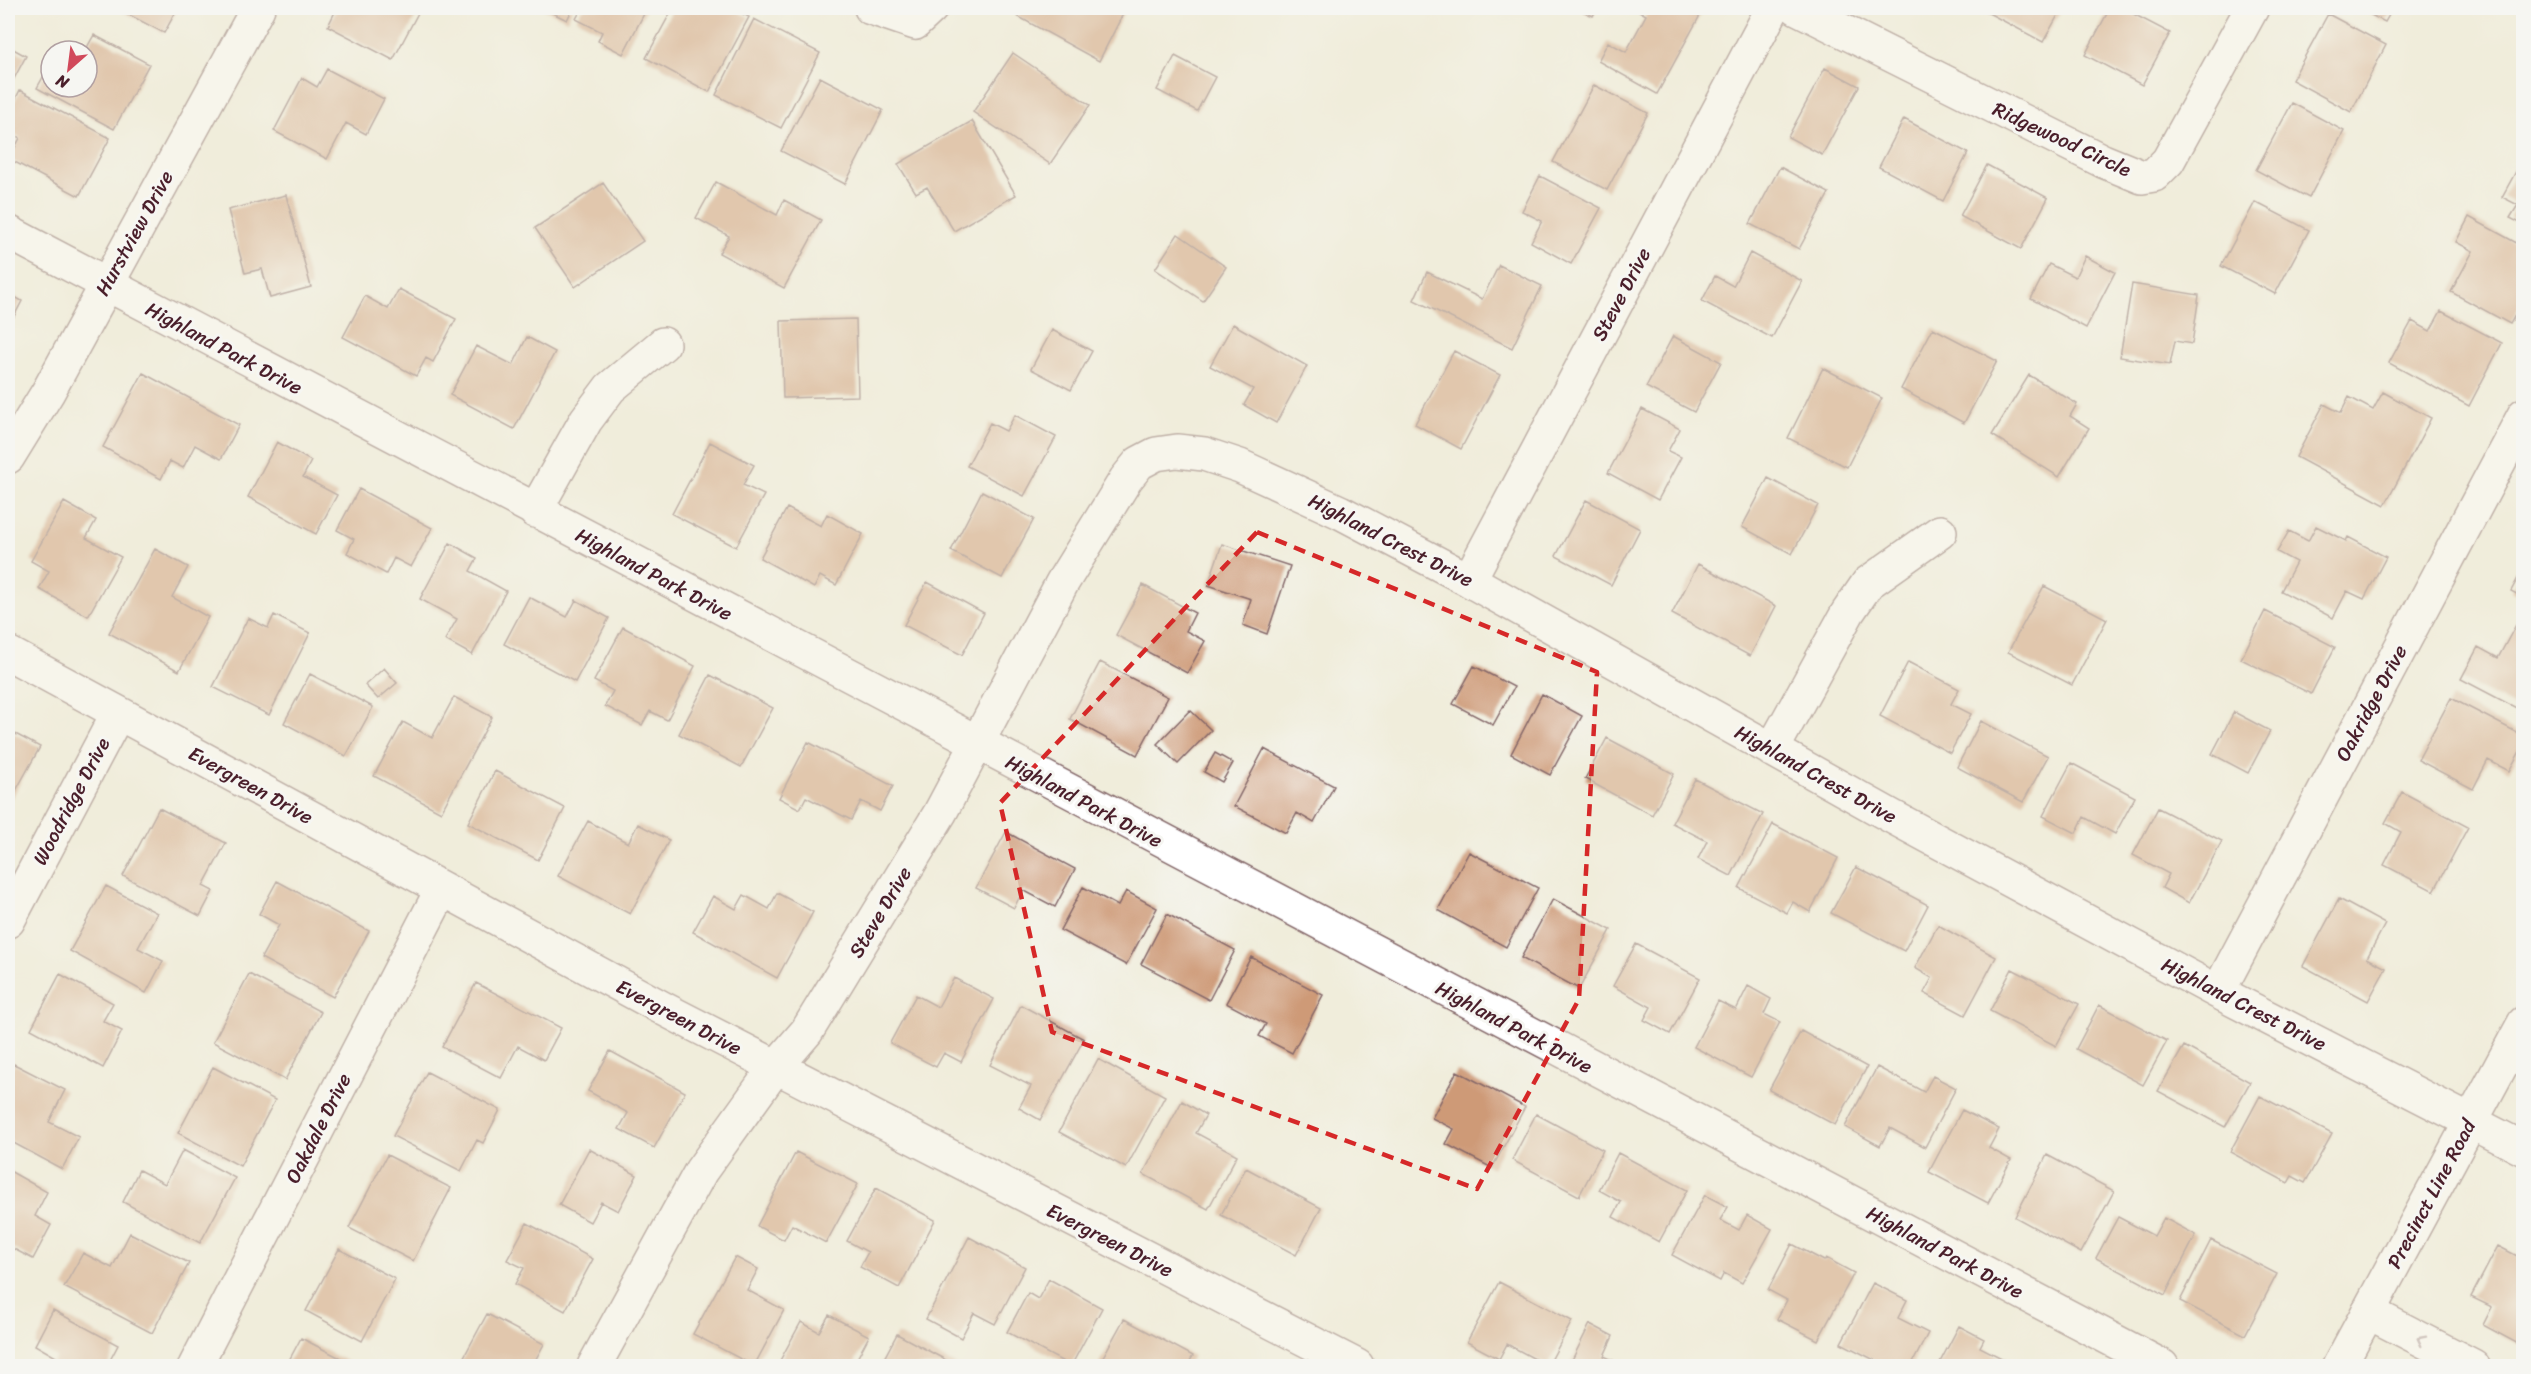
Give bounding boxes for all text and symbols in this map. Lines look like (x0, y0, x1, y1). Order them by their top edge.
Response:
north arrow (39, 39, 99, 99)
text: N (50, 66, 75, 98)
street label: Ridgewood Circle (1987, 92, 2137, 187)
street label: Hurstview Drive (85, 164, 183, 303)
street label: Steve Drive (1582, 241, 1661, 347)
street label: Highland Park Drive (139, 292, 309, 405)
street label: Highland Crest Drive (1302, 484, 1479, 597)
street label: Highland Park Drive (569, 518, 739, 631)
street label: Oakridge Drive (2326, 638, 2417, 768)
street label: Highland Crest Drive (1728, 715, 1904, 834)
street label: Woodridge Drive (23, 731, 120, 872)
street label: Evergreen Drive (182, 737, 320, 834)
street label: Highland Park Drive (999, 745, 1169, 858)
street label: Steve Drive (839, 860, 922, 965)
street label: Highland Crest Drive (2155, 948, 2332, 1061)
street label: Evergreen Drive (609, 970, 748, 1065)
street label: Highland Park Drive (1429, 971, 1599, 1084)
street label: Oakdale Drive (276, 1067, 361, 1190)
street label: Precinct Line Road (2377, 1112, 2486, 1275)
street label: Evergreen Drive (1040, 1193, 1179, 1287)
street label: Highland Park Drive (1860, 1196, 2030, 1309)
one-way arrow (2416, 1335, 2427, 1347)

